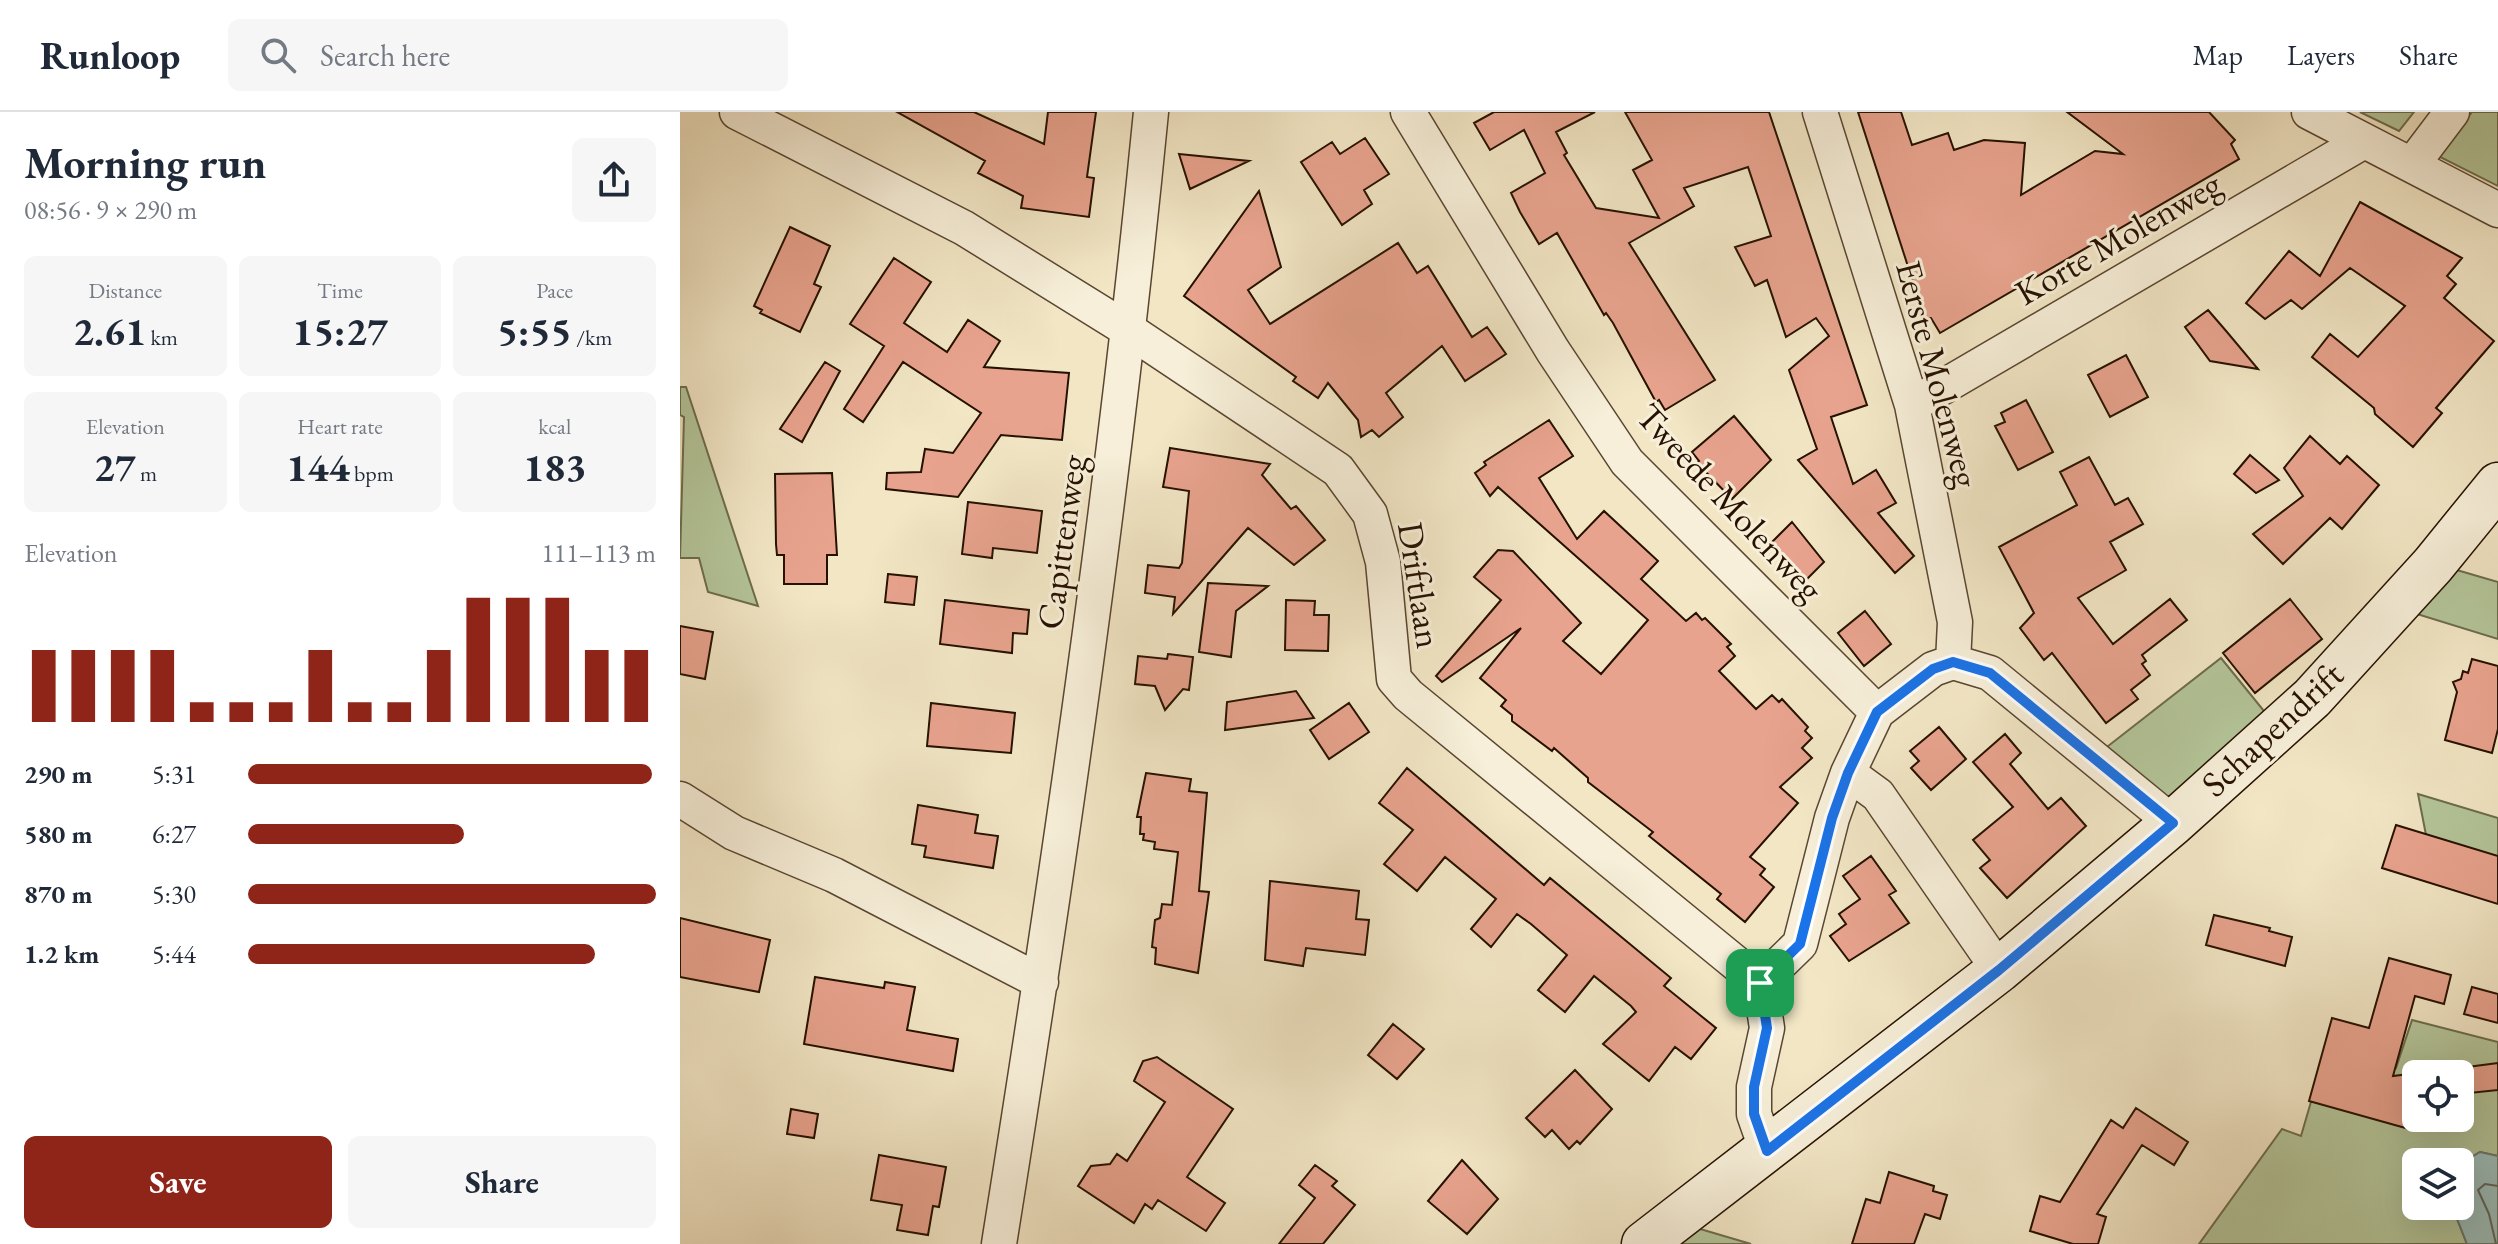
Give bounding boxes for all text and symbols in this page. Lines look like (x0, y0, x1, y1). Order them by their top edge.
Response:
search box (228, 19, 788, 91)
text: Runloop (40, 31, 180, 80)
icon: search (256, 33, 300, 77)
text: Search here (320, 36, 450, 75)
text: Map (2193, 37, 2243, 73)
text: Layers (2287, 37, 2355, 73)
text: Share (2399, 37, 2458, 73)
text: Morning run (24, 134, 266, 191)
button: share (572, 138, 656, 222)
street label: Korte Molenweg (2007, 160, 2230, 316)
text: 08:56 · 9 × 290 m (24, 193, 197, 227)
street label: Eerste Molenweg (1885, 255, 1991, 493)
text: Distance (89, 276, 162, 305)
text: Time (317, 276, 363, 305)
text: Pace (536, 276, 573, 305)
text: 2.61 (73, 305, 146, 357)
text: 15:27 (292, 305, 388, 357)
text: 5:55 (497, 305, 572, 357)
text: km (146, 323, 178, 352)
text: /km (572, 323, 612, 352)
street label: Tweede Molenweg (1626, 393, 1834, 611)
text: Elevation (86, 412, 165, 441)
text: Heart rate (297, 412, 383, 441)
text: kcal (538, 412, 571, 441)
text: 27 (93, 441, 136, 493)
text: 144 (286, 441, 350, 493)
text: 183 (523, 441, 586, 493)
street label: Capittenweg (1026, 451, 1097, 632)
text: m (136, 459, 157, 488)
text: bpm (350, 459, 394, 488)
street label: Driftlaan (1387, 519, 1453, 651)
text: Elevation (24, 536, 118, 570)
text: 111–113 m (541, 536, 656, 570)
street label: Schapendrift (2191, 651, 2354, 807)
text: 290 m (24, 757, 92, 791)
text: 5:31 (152, 757, 196, 791)
text: 580 m (24, 817, 92, 851)
text: 6:27 (152, 817, 196, 851)
text: 870 m (24, 877, 92, 911)
text: 5:30 (152, 877, 196, 911)
text: 1.2 km (24, 937, 99, 971)
text: 5:44 (152, 937, 196, 971)
pin (1726, 949, 1794, 1017)
icon: arrive (1738, 961, 1782, 1005)
map controls (2402, 1060, 2474, 1220)
button: locate (2402, 1060, 2474, 1132)
button: Save (24, 1136, 332, 1228)
button: Share (348, 1136, 656, 1228)
button: layers (2402, 1148, 2474, 1220)

